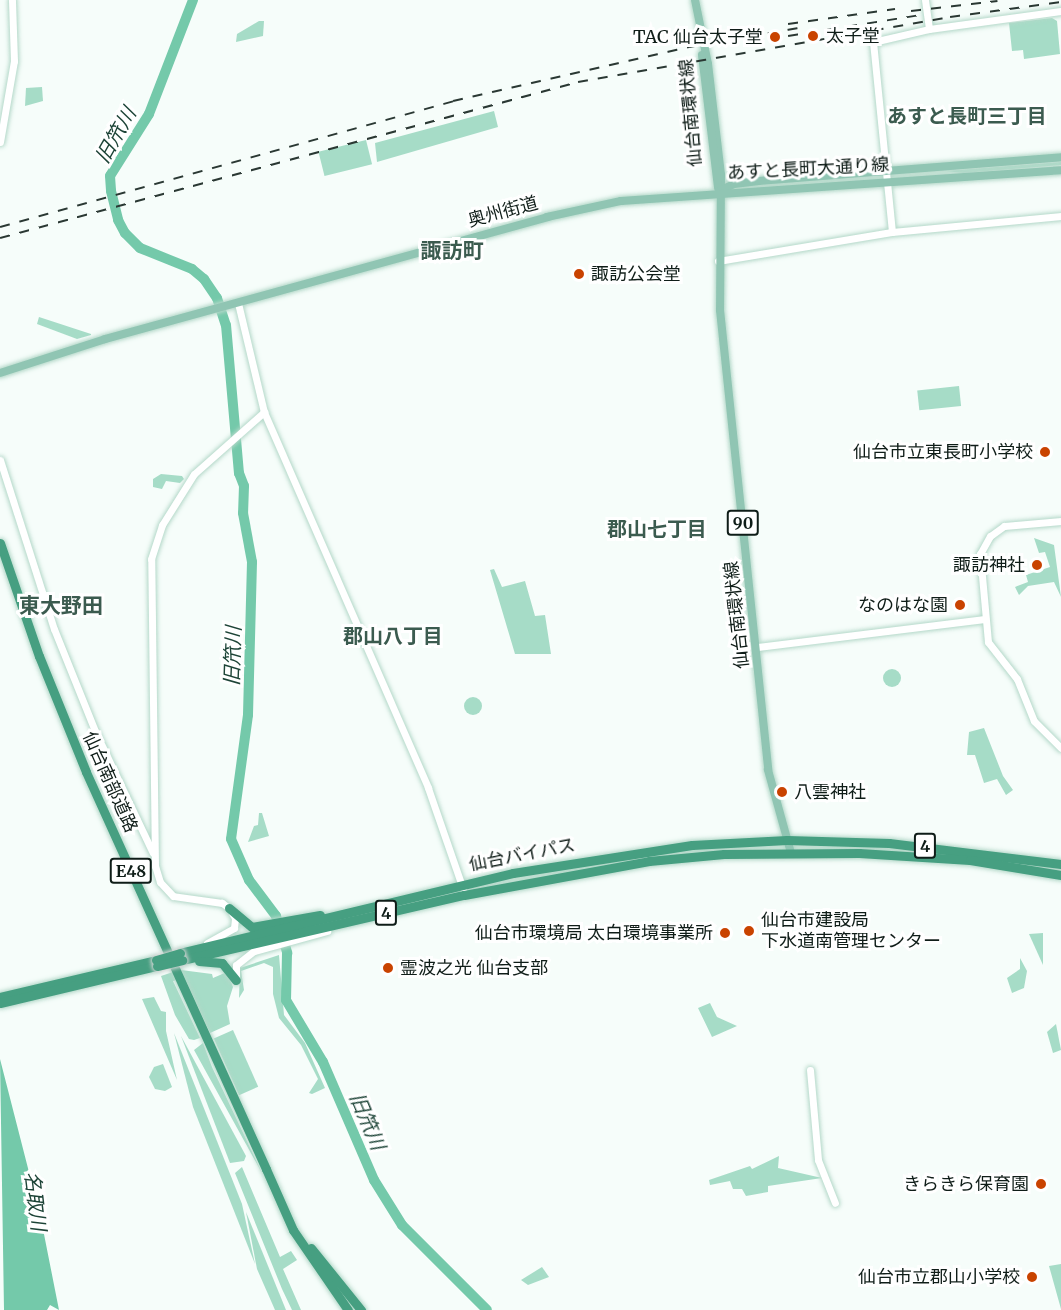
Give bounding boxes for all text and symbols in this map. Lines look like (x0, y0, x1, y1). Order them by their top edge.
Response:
place label: 太子堂 (826, 25, 880, 47)
place label: TAC 仙台太子堂 (633, 26, 763, 48)
marker: 太子堂 (804, 27, 822, 45)
marker: TAC 仙台太子堂 (768, 30, 782, 44)
street label: 仙台南環状線 (676, 58, 706, 168)
water label: 旧笊川 (90, 103, 140, 167)
district label: あすと長町三丁目 (887, 103, 1047, 127)
street label: あすと長町大通り線 (727, 154, 889, 184)
street label: 奥州街道 (465, 192, 541, 232)
district label: 諏訪町 (421, 238, 483, 264)
place label: 諏訪公会堂 (591, 263, 681, 285)
marker: 諏訪公会堂 (572, 267, 586, 281)
place label: 仙台市立東長町小学校 (853, 441, 1033, 463)
marker: 仙台市立東長町小学校 (1038, 445, 1052, 459)
road number: 90 (726, 510, 760, 536)
district label: 郡山七丁目 (607, 516, 707, 540)
place label: 諏訪神社 (953, 554, 1025, 576)
marker: 諏訪神社 (1030, 558, 1044, 572)
street label: 仙台南環状線 (721, 560, 753, 670)
district label: 東大野田 (19, 593, 103, 619)
place label: なのはな園 (858, 594, 948, 616)
marker: なのはな園 (953, 598, 967, 612)
district label: 郡山八丁目 (343, 623, 443, 647)
water label: 旧笊川 (219, 626, 245, 686)
street label: 仙台南部道路 (78, 728, 142, 836)
place label: 八雲神社 (794, 781, 866, 803)
marker: 八雲神社 (775, 785, 789, 799)
road number: 4 (913, 833, 937, 859)
street label: 仙台バイパス (467, 834, 577, 876)
road number: E48 (108, 858, 154, 884)
road number: 4 (374, 900, 398, 926)
place label: 仙台市建設局 下水道南管理センター (761, 910, 941, 952)
place label: 仙台市環境局 太白環境事業所 (475, 922, 713, 944)
marker: 仙台市建設局 下水道南管理センター (742, 924, 756, 938)
marker: 仙台市環境局 太白環境事業所 (718, 926, 732, 940)
place label: 霊波之光 仙台支部 (400, 957, 548, 979)
marker: 霊波之光 仙台支部 (381, 961, 395, 975)
water label: 旧笊川 (345, 1089, 391, 1153)
water label: 名取川 (20, 1170, 52, 1232)
place label: きらきら保育園 (903, 1173, 1029, 1195)
marker: きらきら保育園 (1034, 1177, 1048, 1191)
place label: 仙台市立郡山小学校 (858, 1266, 1020, 1288)
marker: 仙台市立郡山小学校 (1025, 1270, 1039, 1284)

